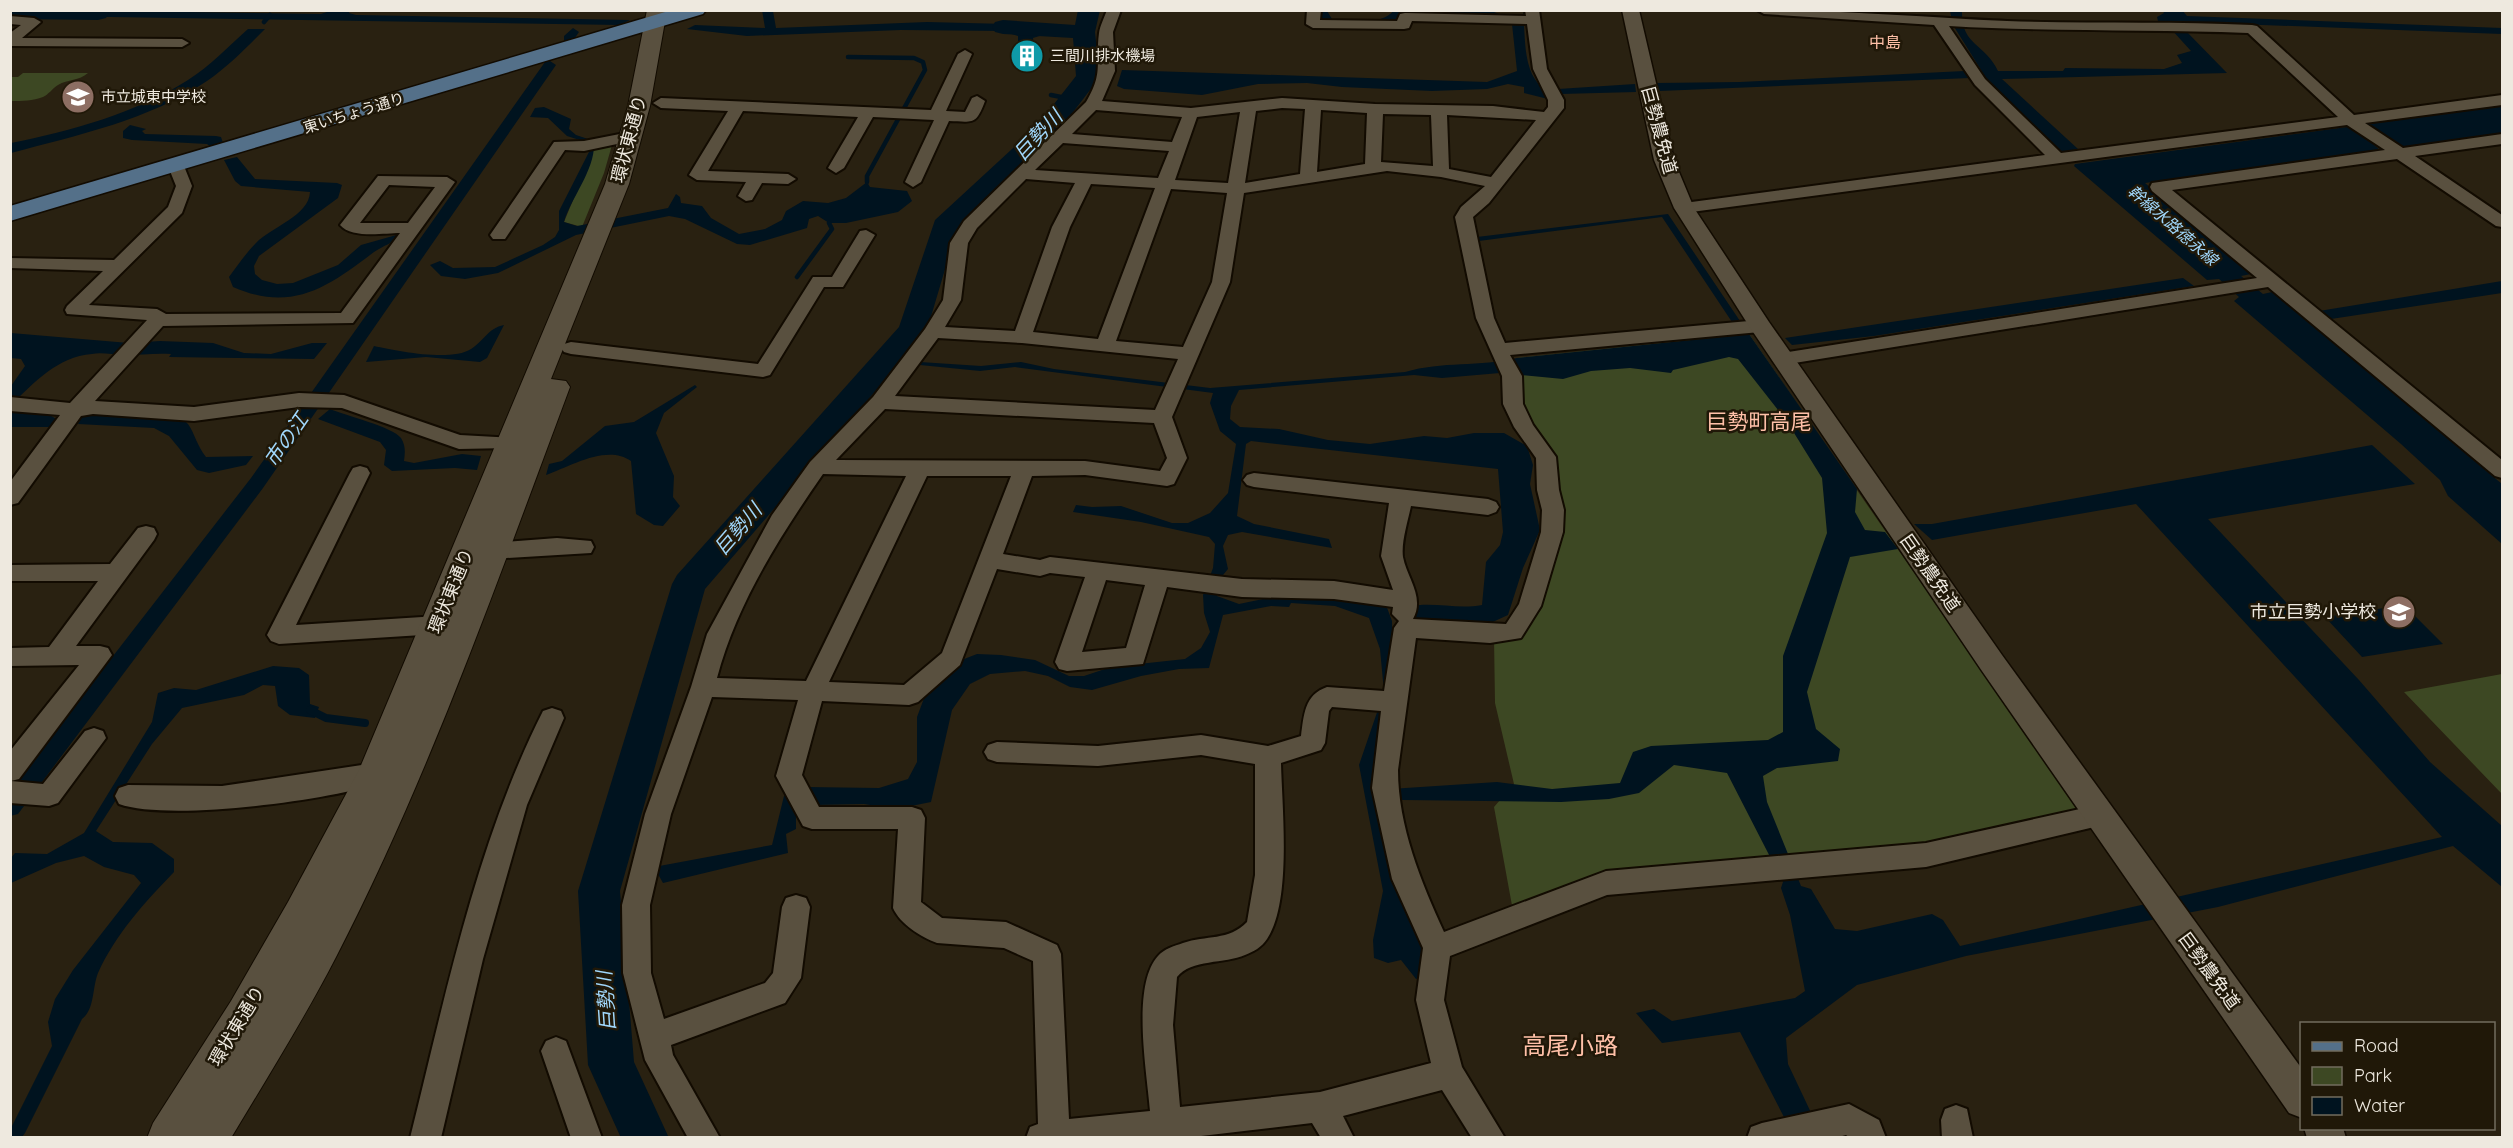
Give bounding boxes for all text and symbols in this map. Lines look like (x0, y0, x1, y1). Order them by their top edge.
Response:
district label: 中島 (1869, 32, 1901, 52)
building icon: 三間川排水機場 (1009, 38, 1045, 74)
place label: 三間川排水機場 (1050, 46, 1155, 65)
school or university icon: 市立城東中学校 (60, 79, 96, 115)
street label: 巨勢農免道 (1637, 83, 1682, 176)
place label: 市立城東中学校 (101, 87, 206, 106)
street label: 東いちょう通り (301, 88, 407, 137)
street label: 環状東通り (606, 92, 651, 185)
water label: 巨勢川 (1008, 103, 1069, 165)
water label: 幹線水路徳永線 (2124, 181, 2223, 271)
water label: 市の江 (258, 406, 314, 471)
district label: 巨勢町高尾 (1707, 408, 1812, 434)
water label: 巨勢川 (709, 496, 768, 560)
street label: 巨勢農免道 (1895, 529, 1966, 616)
street label: 環状東通り (423, 545, 478, 637)
school or university icon: 市立巨勢小学校 (2381, 594, 2417, 630)
place label: 市立巨勢小学校 (2250, 600, 2376, 623)
street label: 巨勢農免道 (2174, 928, 2245, 1014)
water label: 巨勢川 (591, 968, 620, 1032)
street label: 環状東通り (204, 981, 270, 1070)
legend (2300, 1022, 2495, 1130)
district label: 高尾小路 (1522, 1030, 1618, 1060)
text: Road (2354, 1034, 2399, 1057)
text: Park (2354, 1064, 2392, 1087)
text: Water (2354, 1094, 2405, 1117)

